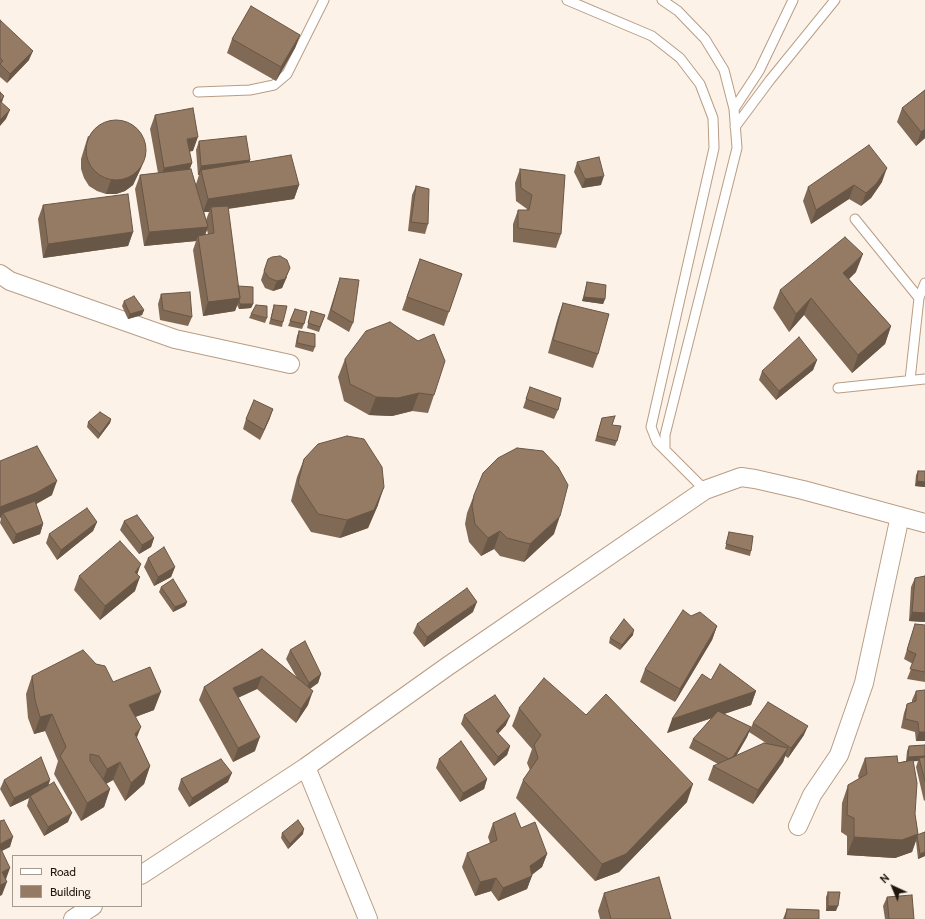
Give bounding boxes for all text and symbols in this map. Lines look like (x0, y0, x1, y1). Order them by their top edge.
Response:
legend (12, 855, 142, 907)
text: Road (50, 864, 76, 879)
north arrow (873, 867, 913, 907)
text: N (877, 871, 892, 886)
text: Building (50, 884, 91, 899)

